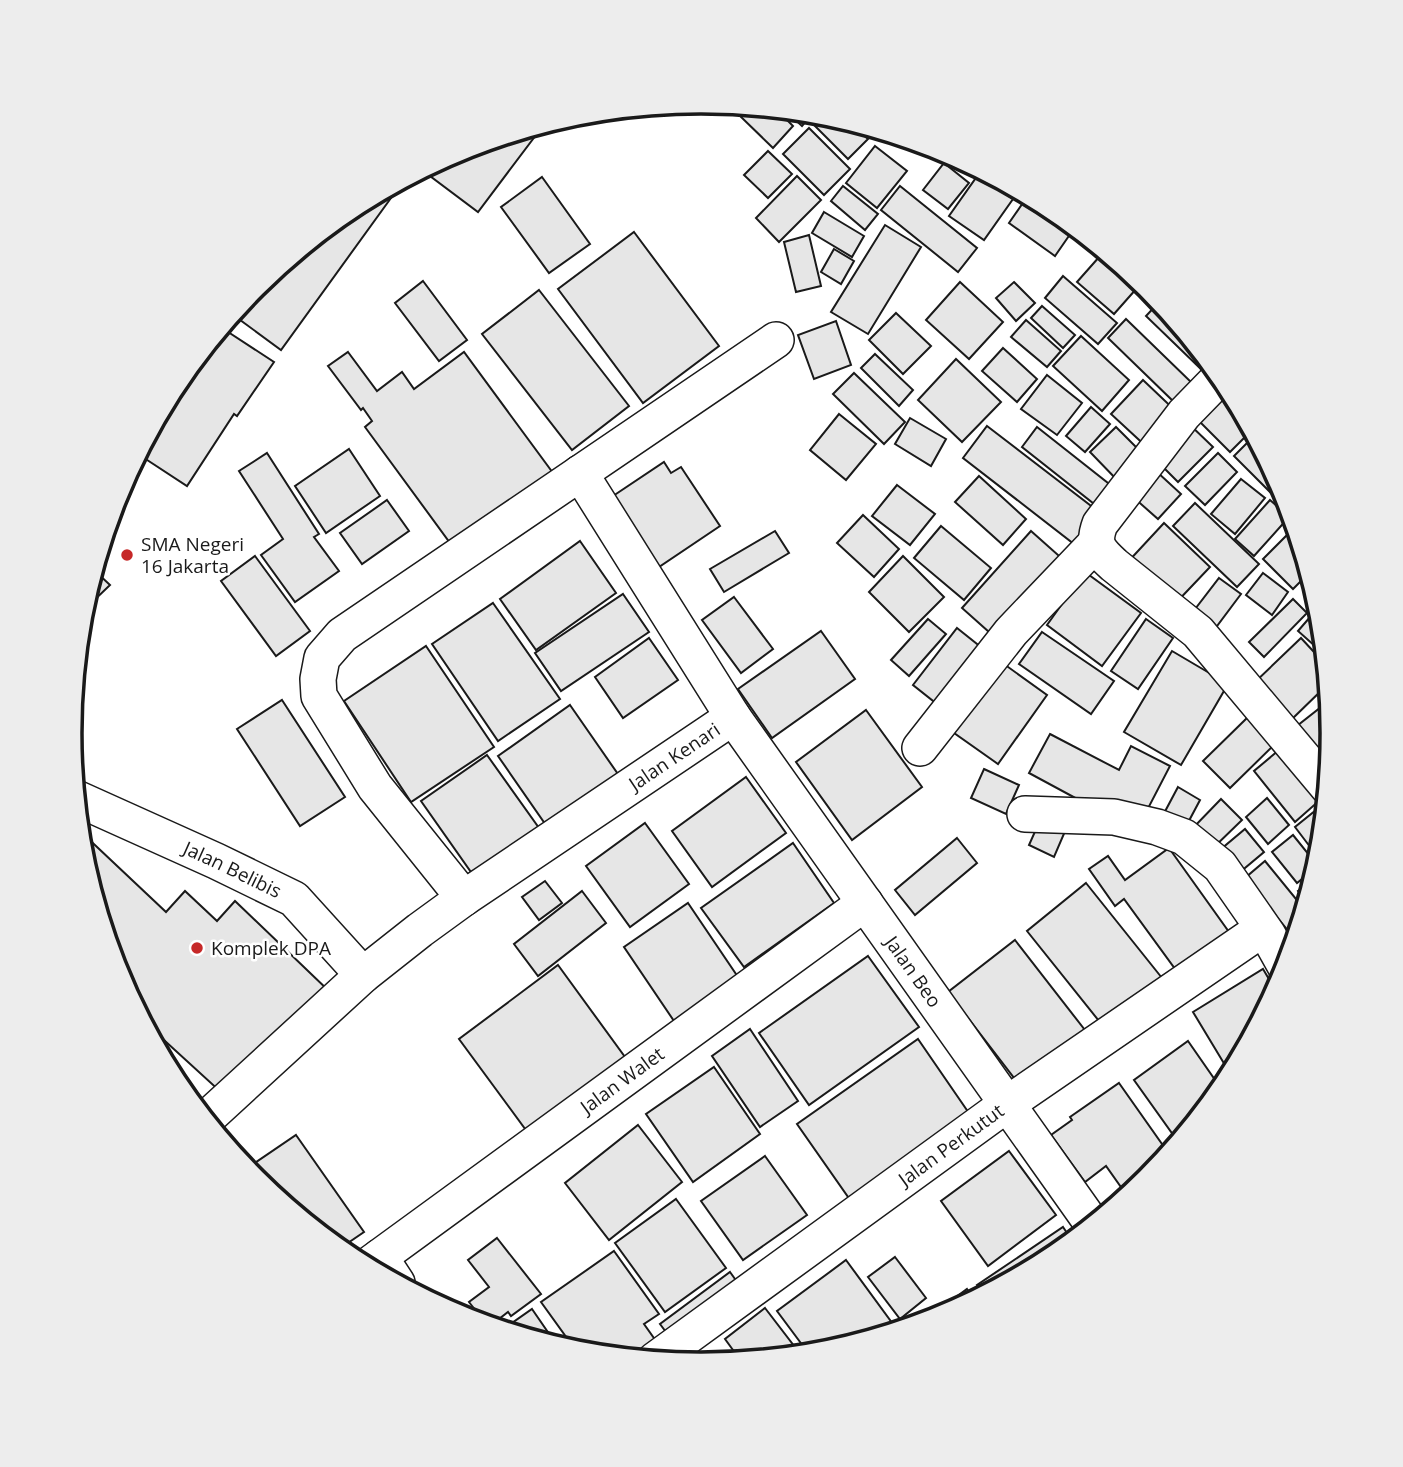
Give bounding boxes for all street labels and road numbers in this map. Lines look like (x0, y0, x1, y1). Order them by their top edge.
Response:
street label: Jalan Kenari (622, 716, 725, 798)
street label: Jalan Belibis (178, 834, 286, 904)
street label: Jalan Beo (878, 929, 948, 1013)
street label: Jalan Walet (573, 1041, 670, 1121)
street label: Jalan Perkutut (891, 1098, 1009, 1193)

